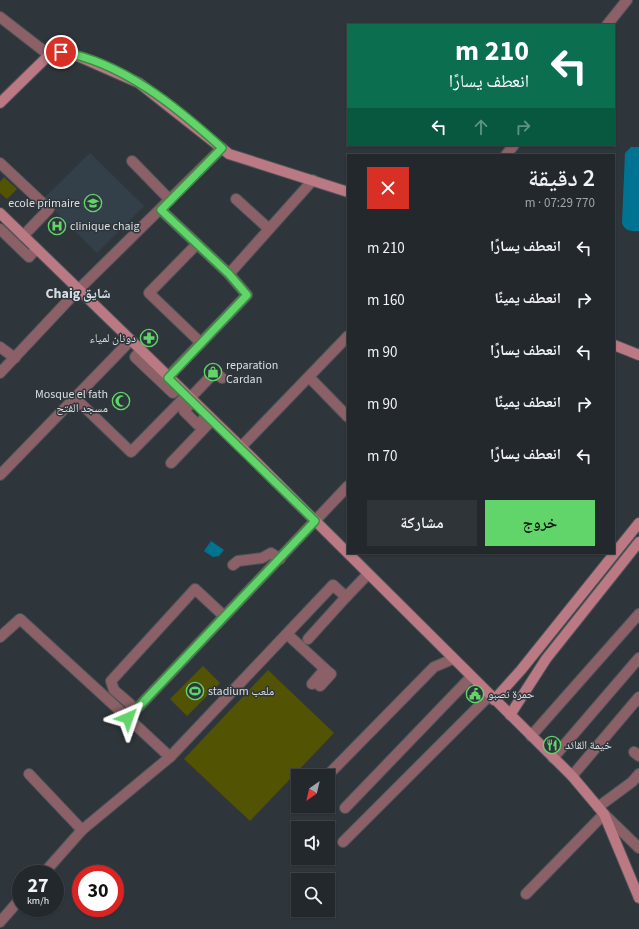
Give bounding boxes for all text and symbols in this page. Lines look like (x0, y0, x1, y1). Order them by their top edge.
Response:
text: 210 m (455, 31, 529, 71)
pin (44, 35, 78, 69)
icon: left (543, 40, 595, 92)
icon: arrive (50, 41, 72, 63)
text: انعطف يسارًا (449, 69, 529, 94)
icon: left (428, 116, 450, 138)
icon: ahead (470, 116, 492, 138)
icon: right (512, 116, 534, 138)
text: 2 دقيقة (528, 161, 595, 196)
button: close (367, 167, 409, 209)
school or university icon: ecole primaire (83, 193, 103, 213)
text: 770 m · 07:29 (525, 194, 595, 212)
place label: ecole primaire (8, 195, 80, 212)
hospital icon: clinique chaig (47, 216, 67, 236)
place label: clinique chaig (70, 218, 140, 235)
text: انعطف يسارًا (490, 236, 561, 257)
icon: left (573, 237, 595, 259)
text: 210 m (367, 238, 405, 259)
district label: Chaig شايق (45, 284, 111, 304)
text: انعطف يمينًا (494, 288, 561, 309)
icon: right (573, 289, 595, 311)
text: 160 m (367, 290, 405, 311)
pharmacy icon: دونان لمياء (139, 328, 159, 348)
place label: دونان لمياء (90, 330, 136, 347)
text: انعطف يسارًا (490, 340, 561, 361)
icon: left (573, 341, 595, 363)
text: 90 m (367, 342, 397, 363)
place label: reparation Cardan (226, 357, 278, 388)
shop icon: reparation Cardan (203, 362, 223, 382)
place label: Mosque el fath مسجد الفتح (35, 386, 108, 417)
mosque icon: Mosque el fath مسجد الفتح (111, 391, 131, 411)
text: انعطف يمينًا (494, 392, 561, 413)
icon: right (573, 393, 595, 415)
text: 90 m (367, 394, 397, 415)
text: انعطف يسارًا (490, 444, 561, 465)
icon: left (573, 445, 595, 467)
text: 70 m (367, 446, 397, 467)
button: مشاركة (367, 500, 477, 546)
button: خروج (485, 500, 595, 546)
sports icon: stadium ملعب (185, 681, 205, 701)
place label: stadium ملعب (208, 683, 274, 700)
public building icon: حمرة نصبو (465, 684, 485, 704)
place label: حمرة نصبو (488, 686, 535, 703)
position arrow (107, 697, 149, 739)
restaurant icon: خيمة القائد (542, 735, 562, 755)
place label: خيمة القائد (565, 737, 612, 754)
north arrow (291, 769, 335, 813)
map controls (291, 769, 335, 917)
button: sound (291, 821, 335, 865)
speed limit sign: 30 (72, 865, 124, 917)
text: 27 (27, 872, 49, 900)
button: search (291, 873, 335, 917)
text: km/h (27, 894, 49, 908)

